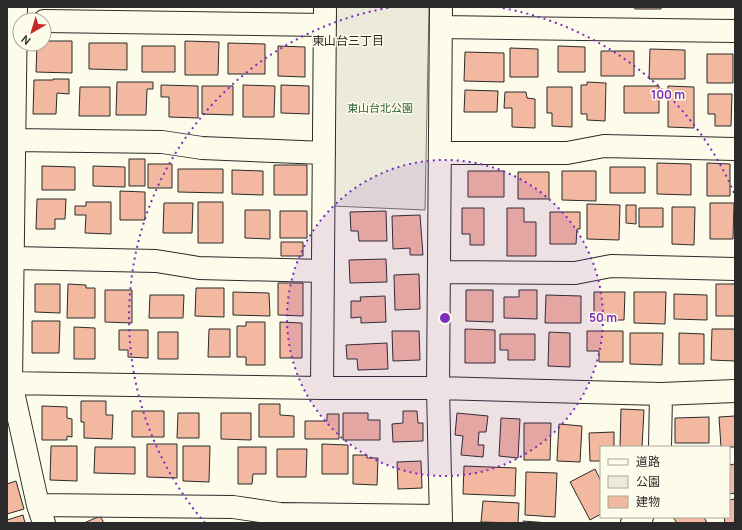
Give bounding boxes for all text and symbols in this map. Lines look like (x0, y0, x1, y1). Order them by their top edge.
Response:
north arrow (12, 12, 52, 52)
text: N (18, 32, 33, 49)
district label: 東山台三丁目 (312, 32, 384, 49)
text: 100 m (651, 86, 685, 103)
park label: 東山台北公園 (347, 100, 413, 115)
text: 50 m (589, 309, 617, 326)
centre of rings (438, 311, 452, 325)
legend (600, 446, 730, 518)
text: 道路 (636, 453, 660, 470)
text: 公園 (636, 473, 660, 490)
text: 建物 (636, 493, 660, 510)

